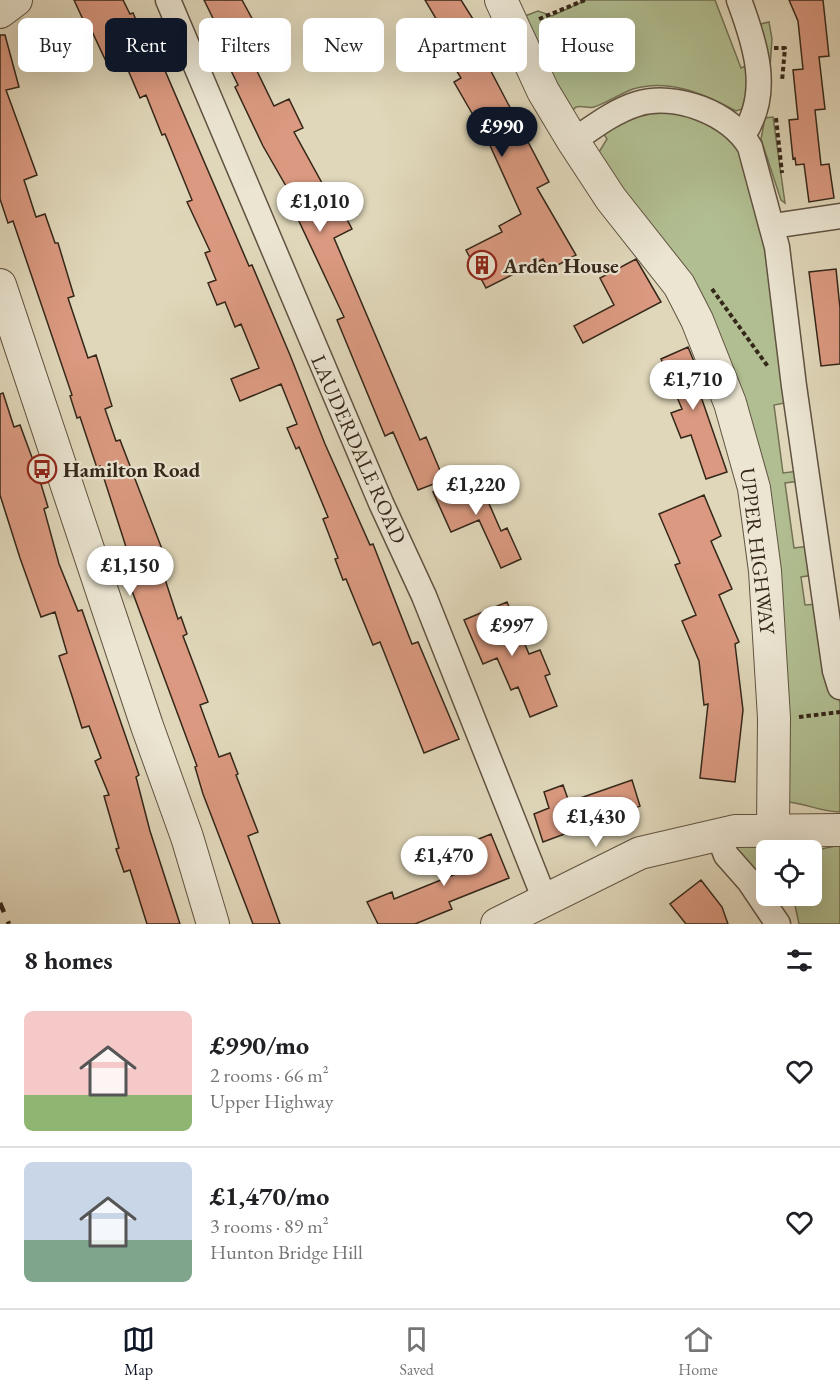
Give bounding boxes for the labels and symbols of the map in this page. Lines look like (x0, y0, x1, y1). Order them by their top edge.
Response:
pin: £990 (466, 107, 538, 158)
pin: £1,010 (271, 182, 369, 233)
building icon: Arden House (466, 249, 498, 281)
place label: Arden House (502, 252, 619, 279)
street label: LAUDERDALE ROAD (305, 350, 413, 548)
pin: £1,710 (644, 360, 742, 411)
bus stop icon: Hamilton Road (26, 453, 58, 485)
place label: Hamilton Road (63, 456, 201, 483)
pin: £1,220 (427, 465, 525, 516)
street label: UPPER HIGHWAY (734, 466, 782, 638)
pin: £1,150 (81, 546, 179, 597)
pin: £997 (476, 606, 548, 657)
pin: £1,430 (547, 797, 645, 848)
pin: £1,470 (395, 836, 493, 887)

